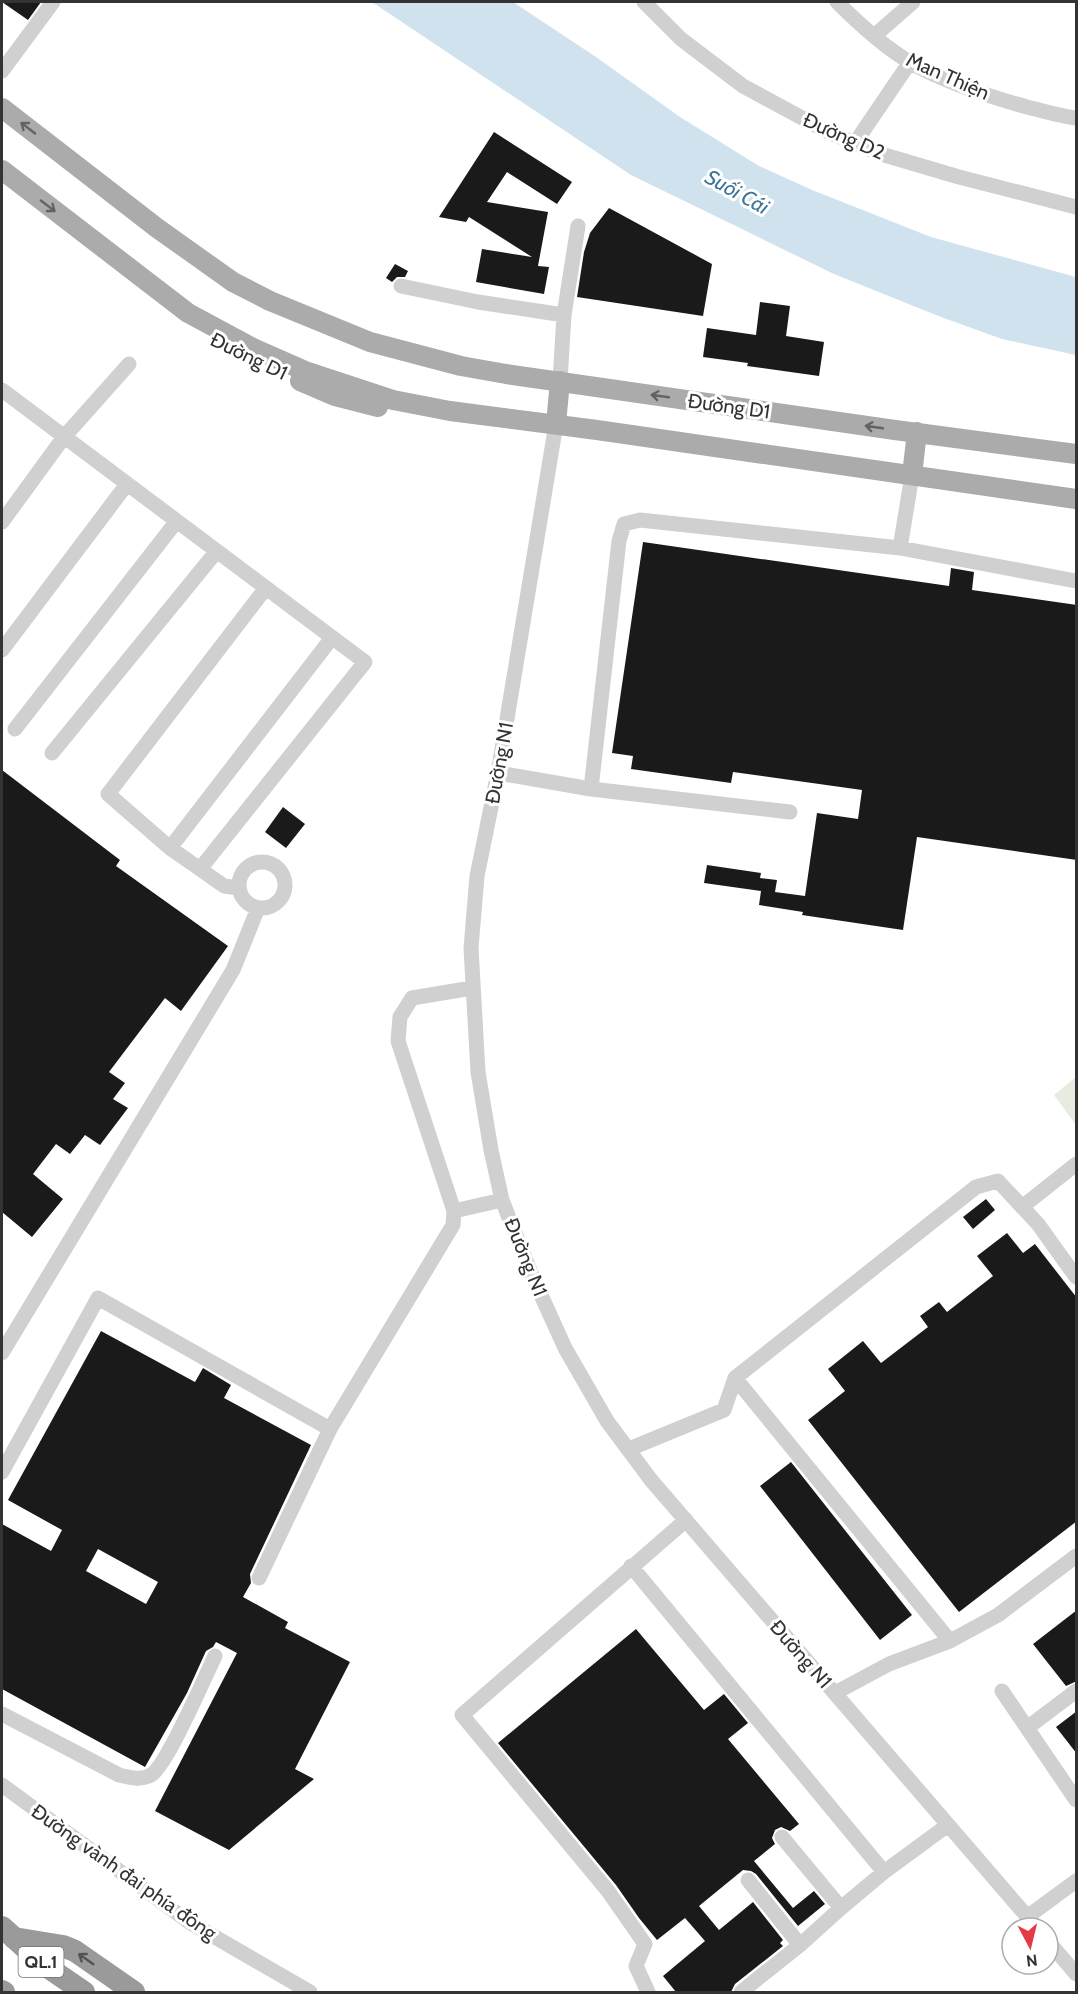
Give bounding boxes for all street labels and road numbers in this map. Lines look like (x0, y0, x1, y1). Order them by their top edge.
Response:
street label: Man Thiện (903, 47, 993, 105)
street label: Đường D2 (800, 107, 888, 165)
street label: Đường D1 (207, 327, 291, 385)
street label: Đường D1 (686, 388, 772, 424)
street label: Đường N1 (480, 720, 518, 806)
street label: Đường N1 (499, 1214, 553, 1300)
street label: Đường N1 (765, 1615, 837, 1693)
street label: Đường vành đai phía đông (27, 1799, 222, 1946)
road number: QL.1 (18, 1947, 63, 1977)

